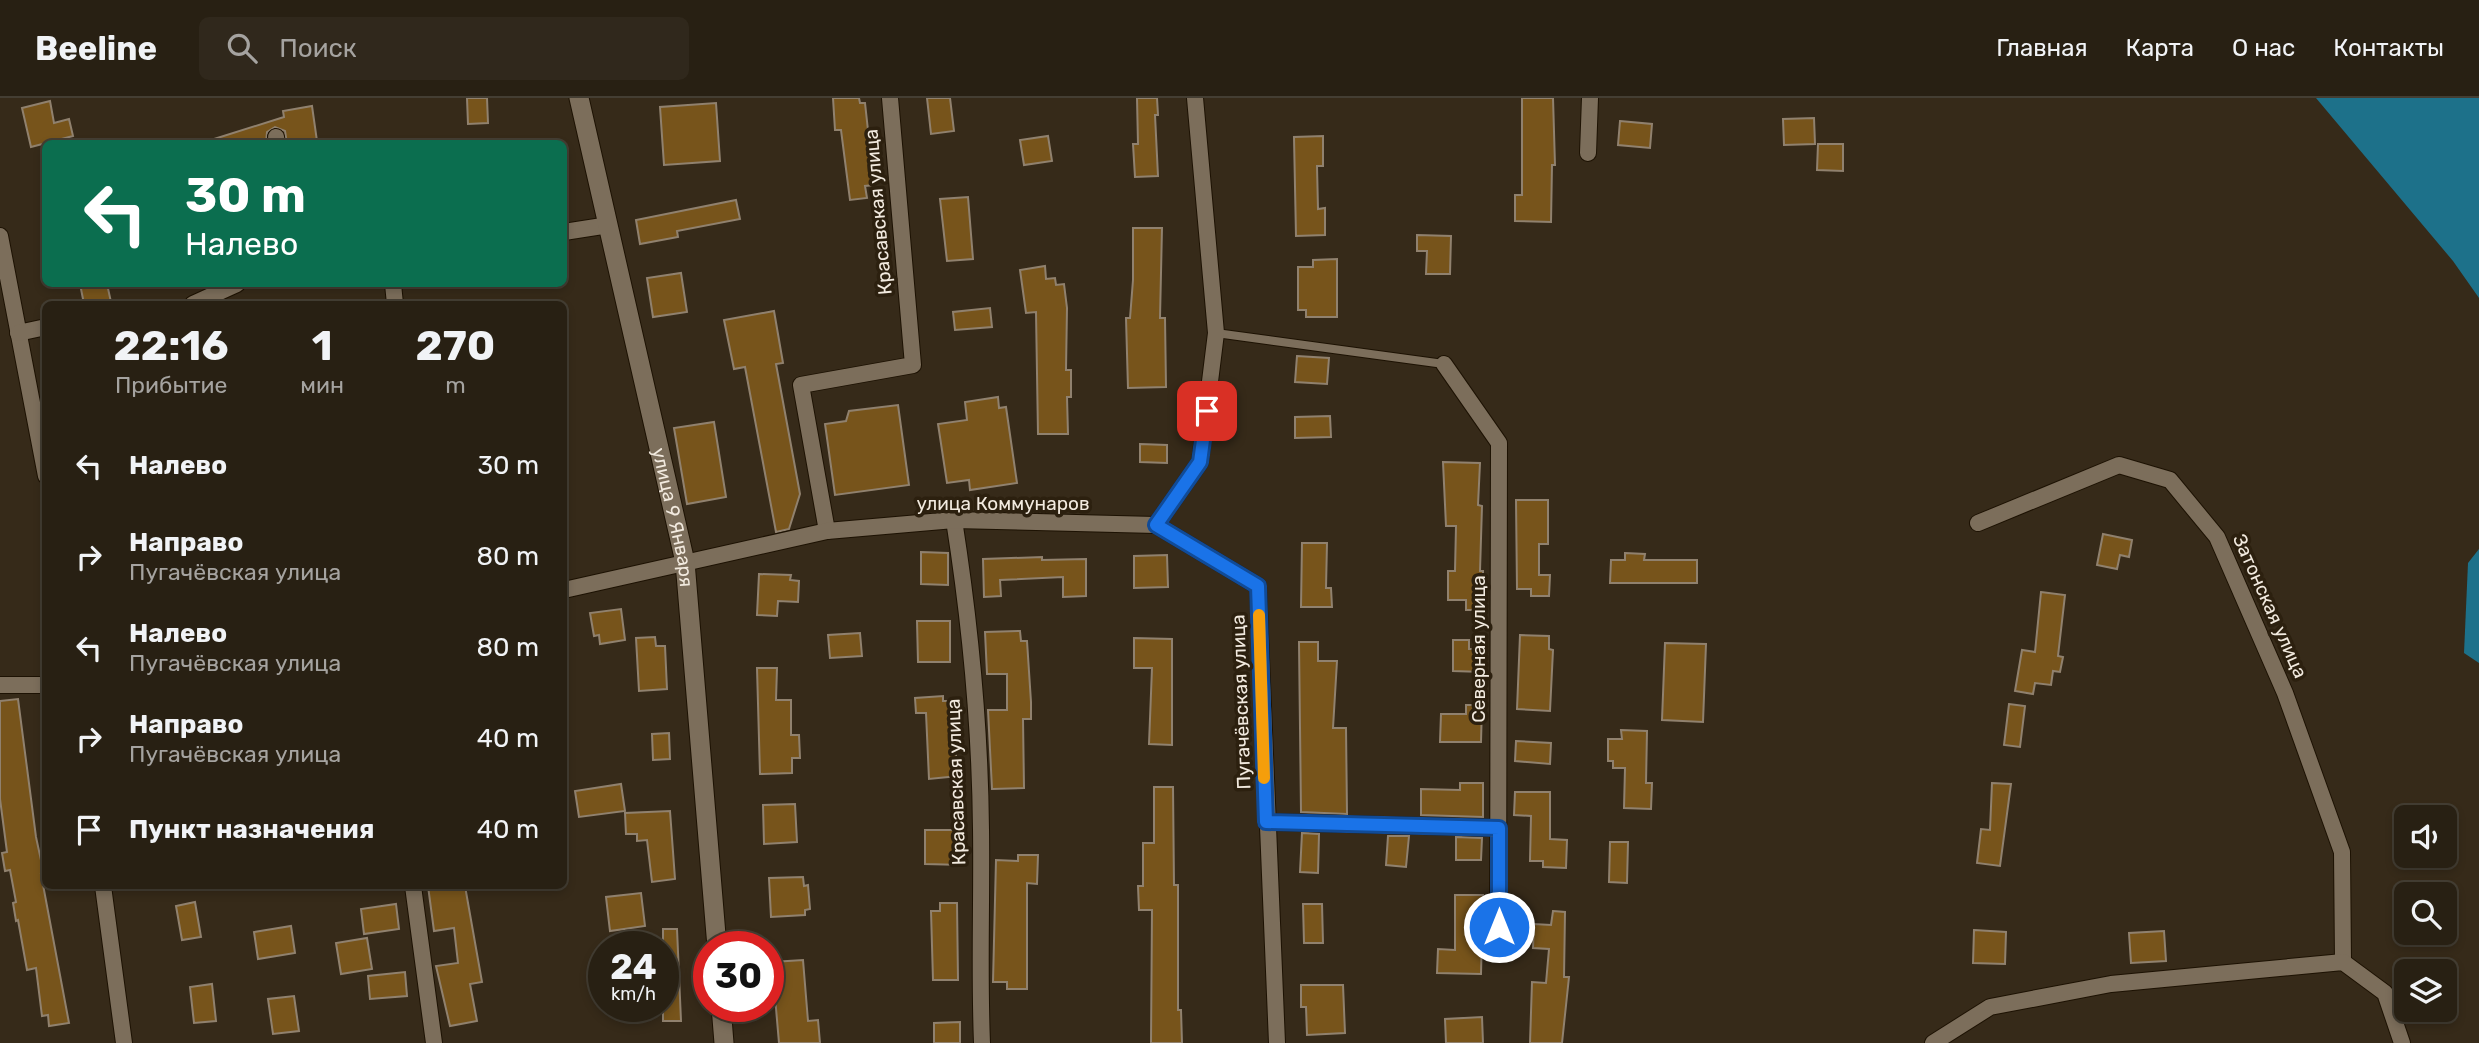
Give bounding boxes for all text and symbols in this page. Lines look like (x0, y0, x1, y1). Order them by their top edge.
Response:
search box (199, 17, 689, 80)
text: Beeline (35, 29, 157, 68)
icon: search (223, 29, 261, 67)
text: Поиск (279, 33, 357, 64)
text: Главная (1996, 34, 2088, 62)
text: Карта (2126, 34, 2194, 62)
text: О нас (2232, 34, 2295, 62)
text: Контакты (2333, 34, 2444, 62)
street label: Красавская улица (859, 128, 897, 296)
text: 30 m (185, 166, 306, 224)
icon: left (70, 168, 161, 259)
text: Налево (185, 225, 298, 263)
text: 22:16 (114, 321, 229, 371)
text: 1 (312, 321, 333, 371)
text: 270 (415, 321, 495, 371)
text: Прибытие (115, 371, 227, 399)
text: мин (300, 371, 344, 399)
text: m (445, 371, 466, 399)
pin (1177, 381, 1237, 441)
icon: arrive (1188, 392, 1226, 430)
street label: улица 9 Января (648, 445, 699, 588)
icon: left (70, 447, 108, 485)
text: Налево (129, 450, 227, 481)
text: 30 m (477, 450, 539, 481)
street label: улица Коммунаров (916, 492, 1090, 515)
text: Направо (129, 527, 243, 558)
street label: Затонская улица (2228, 530, 2312, 682)
icon: right (70, 538, 108, 576)
text: 80 m (476, 541, 539, 572)
text: Пугачёвская улица (129, 558, 341, 586)
street label: Северная улица (1467, 575, 1490, 723)
street label: Пугачёвская улица (1226, 614, 1256, 790)
text: Налево (129, 618, 227, 649)
icon: left (70, 629, 108, 667)
text: 80 m (476, 632, 539, 663)
text: Пугачёвская улица (129, 649, 341, 677)
street label: Красавская улица (942, 698, 970, 866)
text: Направо (129, 709, 243, 740)
icon: right (70, 720, 108, 758)
text: 40 m (477, 723, 539, 754)
text: Пугачёвская улица (129, 740, 341, 768)
map controls (2394, 805, 2457, 1022)
button: sound (2394, 805, 2457, 868)
icon: arrive (70, 811, 108, 849)
text: Пункт назначения (129, 814, 374, 845)
text: 40 m (477, 814, 539, 845)
button: search (2394, 882, 2457, 945)
position arrow (1462, 890, 1536, 964)
speed limit sign: 30 (693, 931, 784, 1022)
text: 24 (610, 946, 657, 988)
button: layers (2394, 959, 2457, 1022)
text: km/h (611, 983, 656, 1005)

